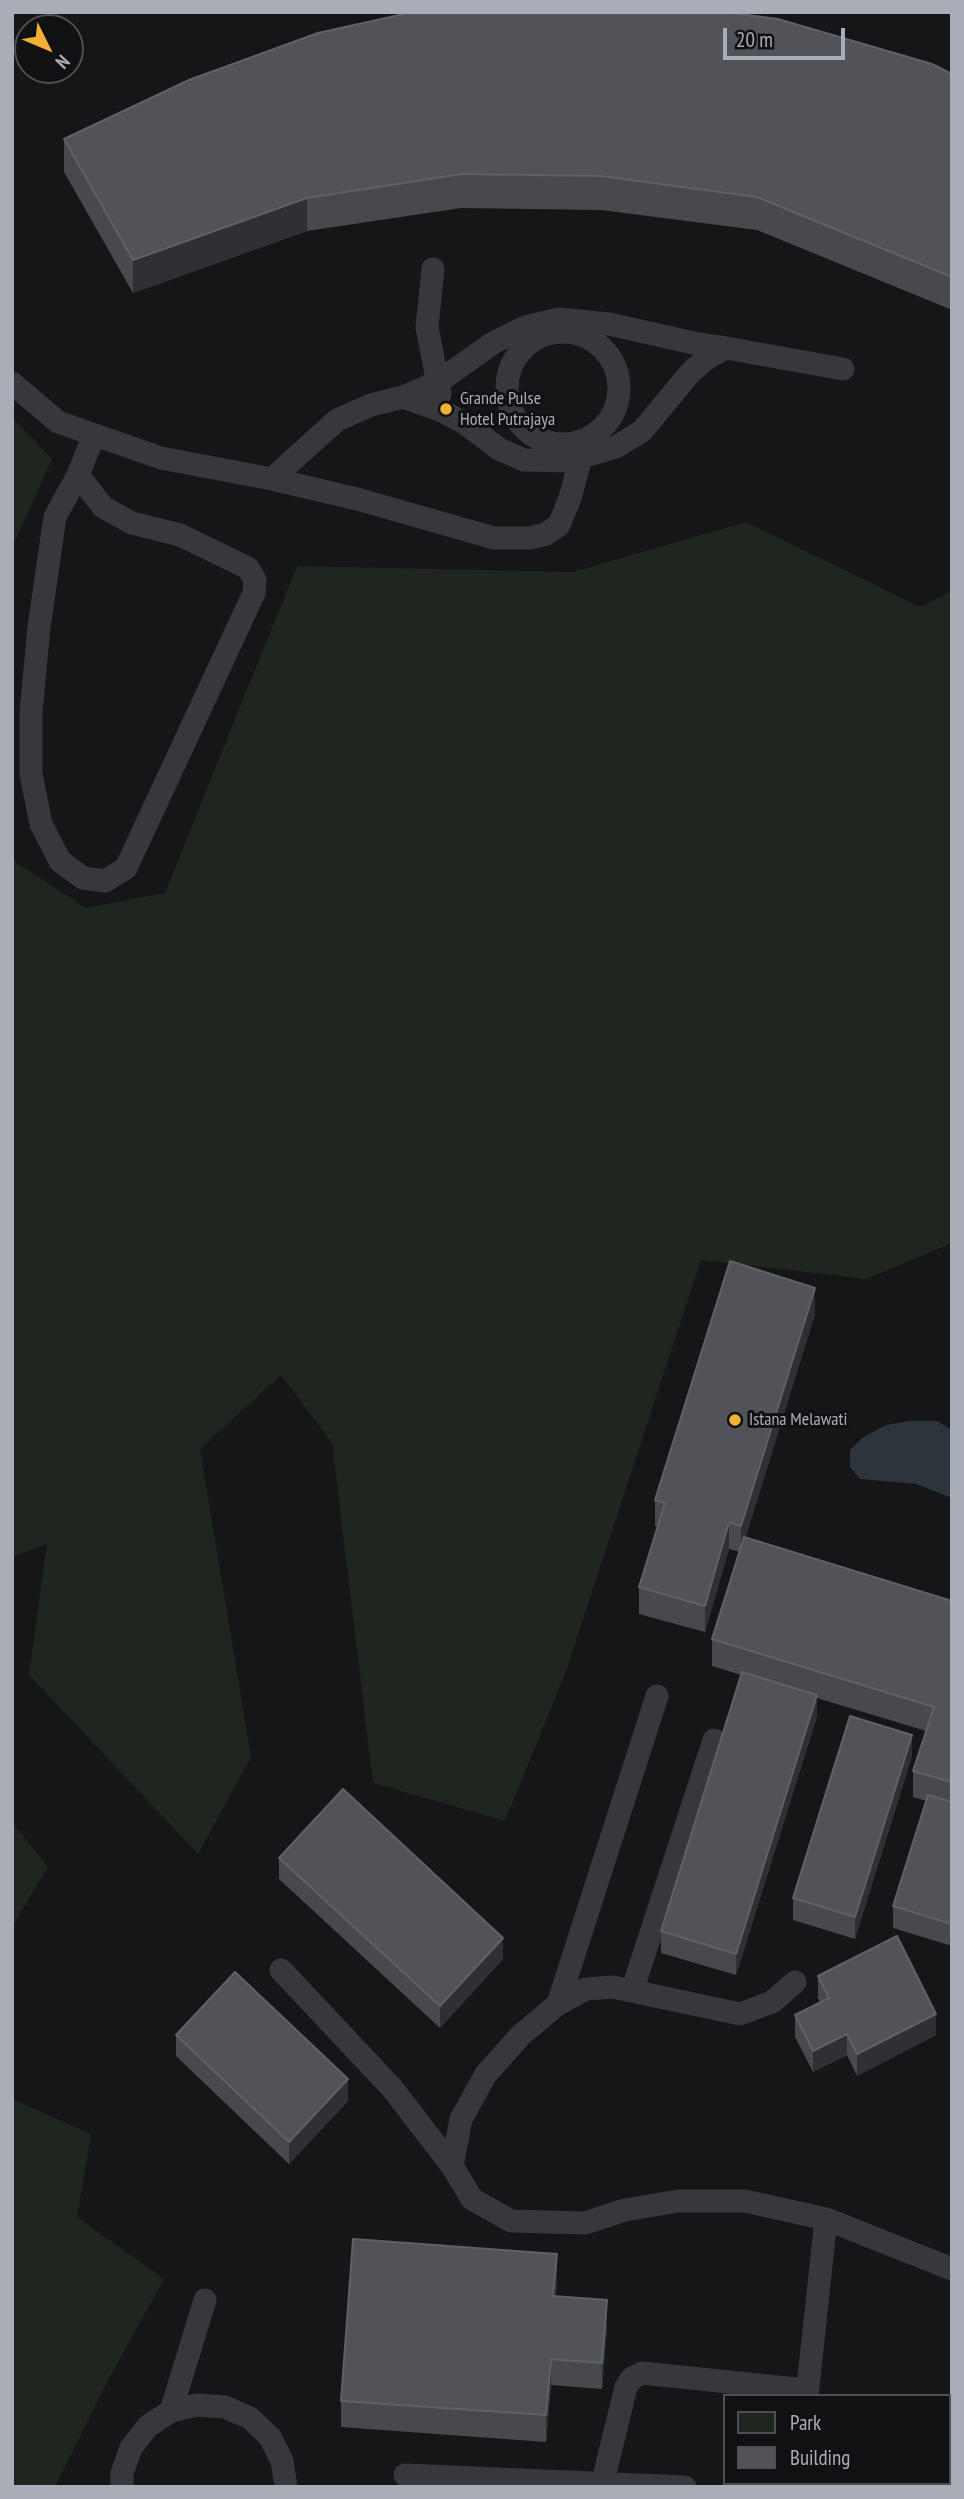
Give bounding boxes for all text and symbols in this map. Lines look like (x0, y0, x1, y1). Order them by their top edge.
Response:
north arrow (14, 14, 84, 84)
scale bar (726, 14, 848, 58)
text: 20 m (736, 26, 773, 53)
text: N (51, 50, 75, 74)
place label: Grande Pulse Hotel Putrajaya (460, 388, 555, 430)
marker: Grande Pulse Hotel Putrajaya (438, 401, 454, 417)
place label: Istana Melawati (749, 1409, 847, 1431)
marker: Istana Melawati (727, 1412, 743, 1428)
legend (722, 2394, 950, 2485)
text: Park (790, 2409, 821, 2436)
text: Building (790, 2444, 850, 2471)

